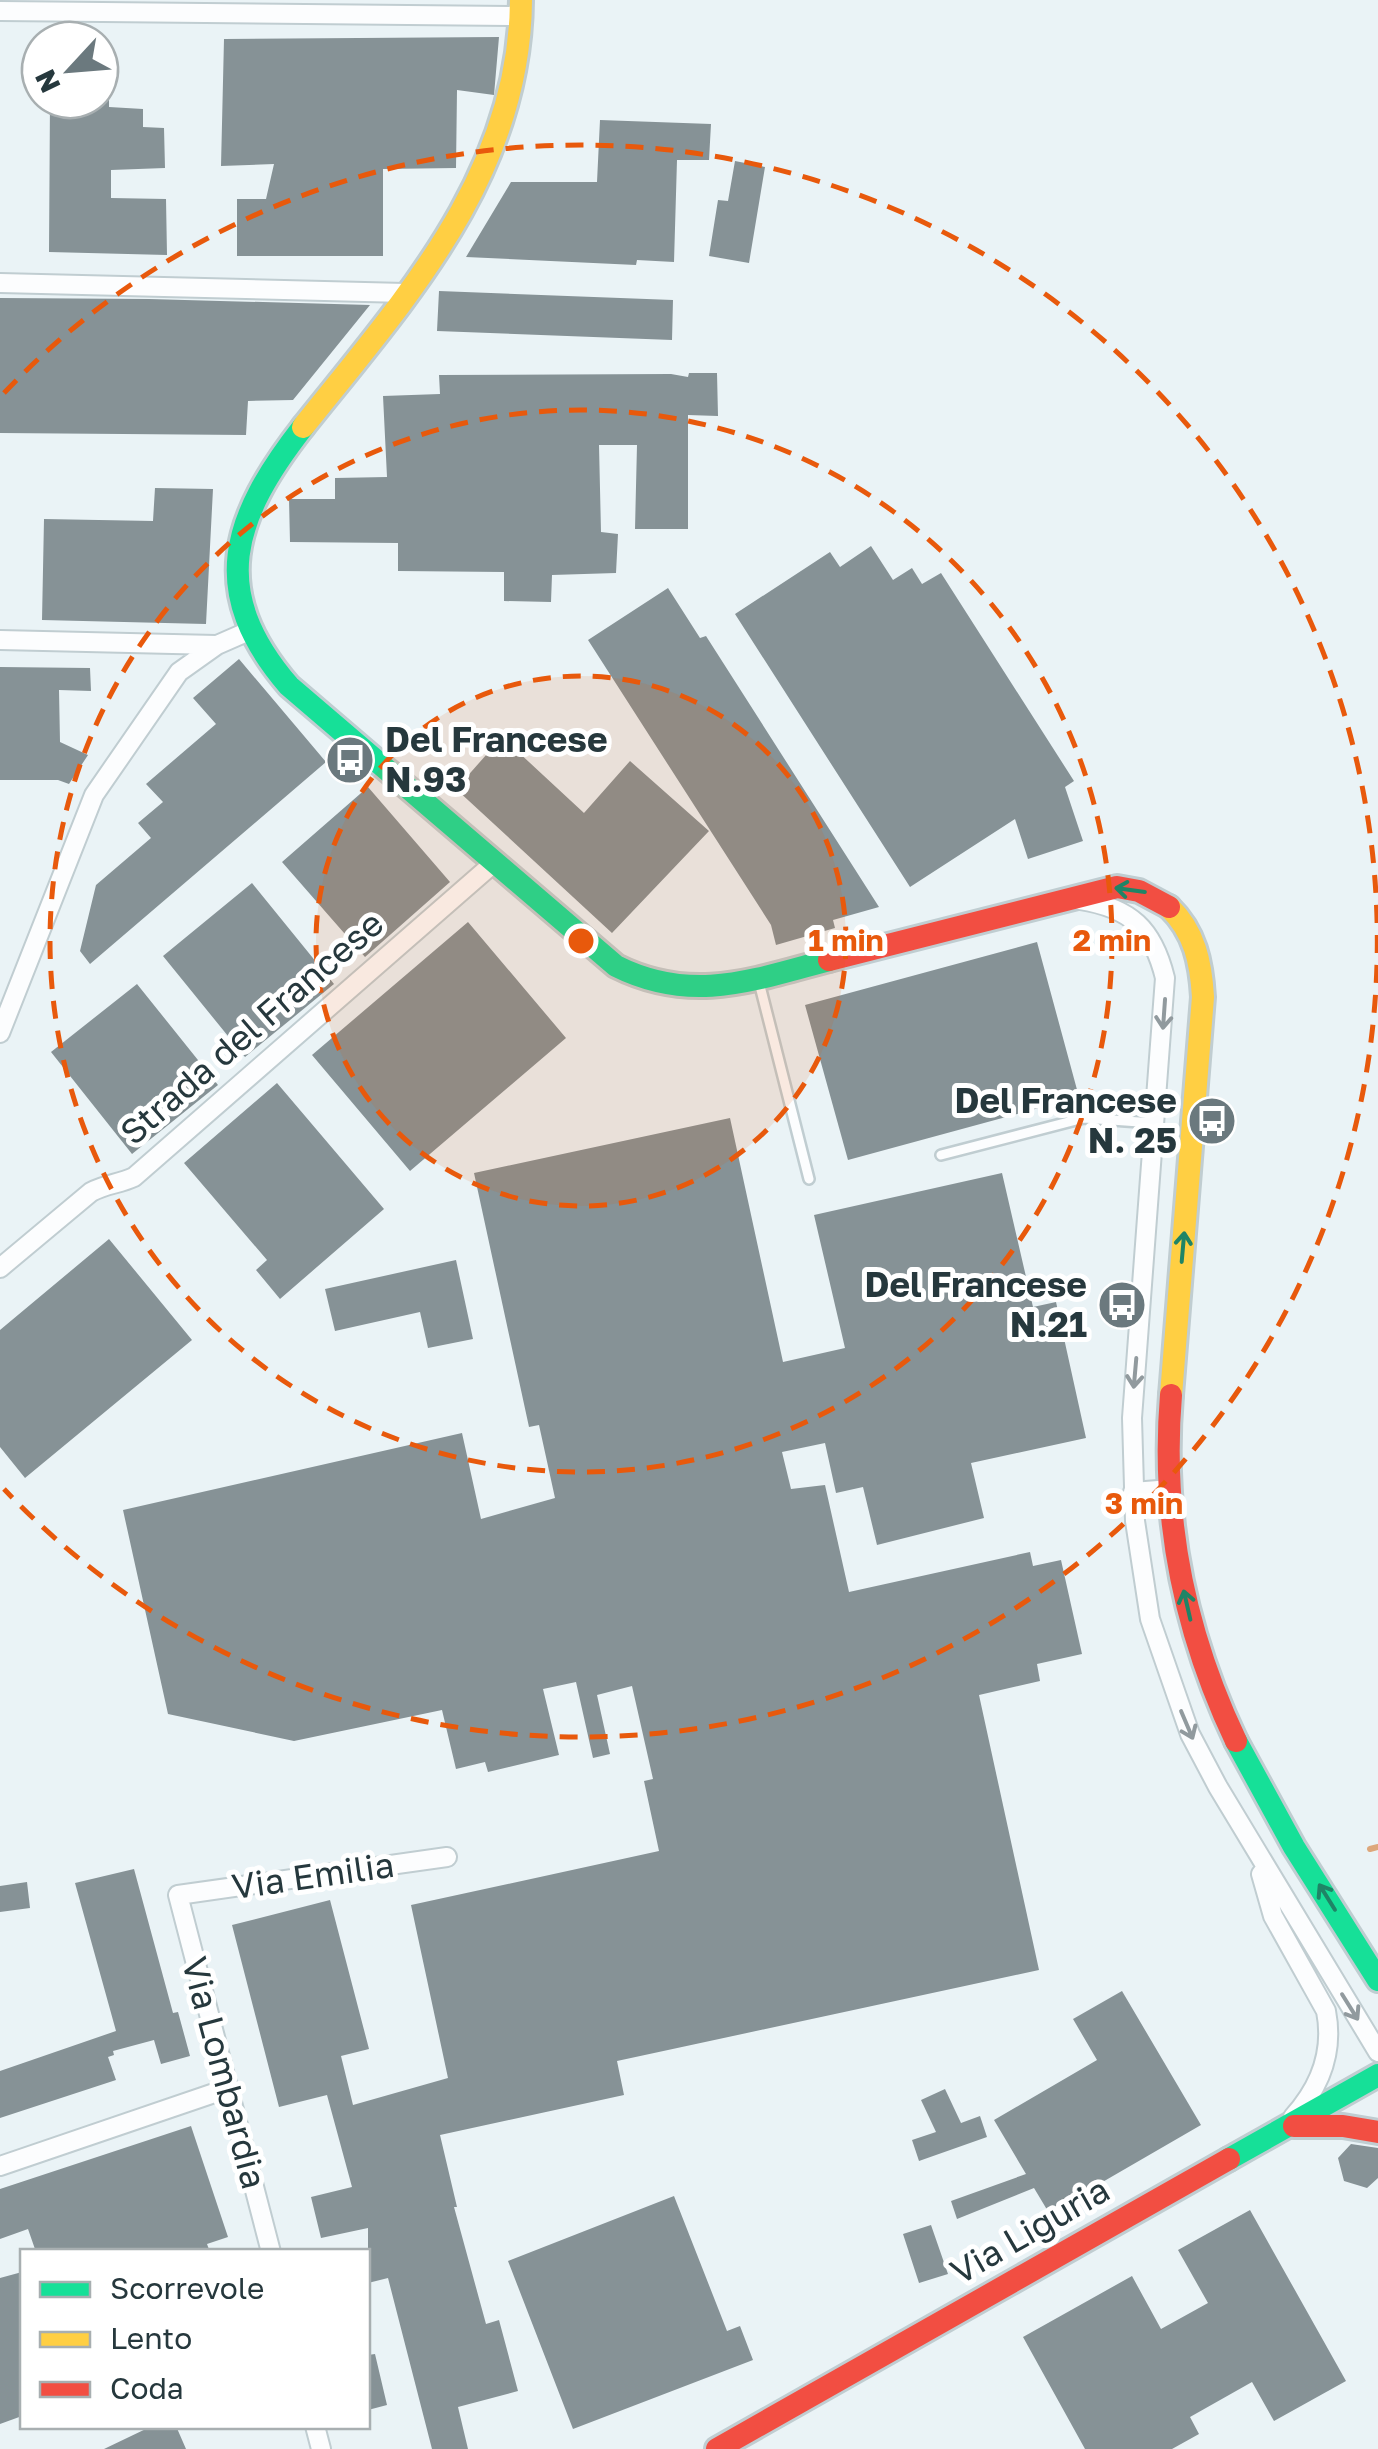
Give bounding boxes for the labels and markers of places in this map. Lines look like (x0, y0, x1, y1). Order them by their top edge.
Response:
place label: Del Francese N.93 (385, 718, 608, 800)
bus stop icon: Del Francese N.93 (324, 734, 376, 786)
centre of rings (563, 923, 599, 959)
place label: Del Francese N. 25 (954, 1079, 1177, 1161)
bus stop icon: Del Francese N. 25 (1186, 1095, 1238, 1147)
place label: Del Francese N.21 (864, 1263, 1087, 1345)
bus stop icon: Del Francese N.21 (1096, 1279, 1148, 1331)

